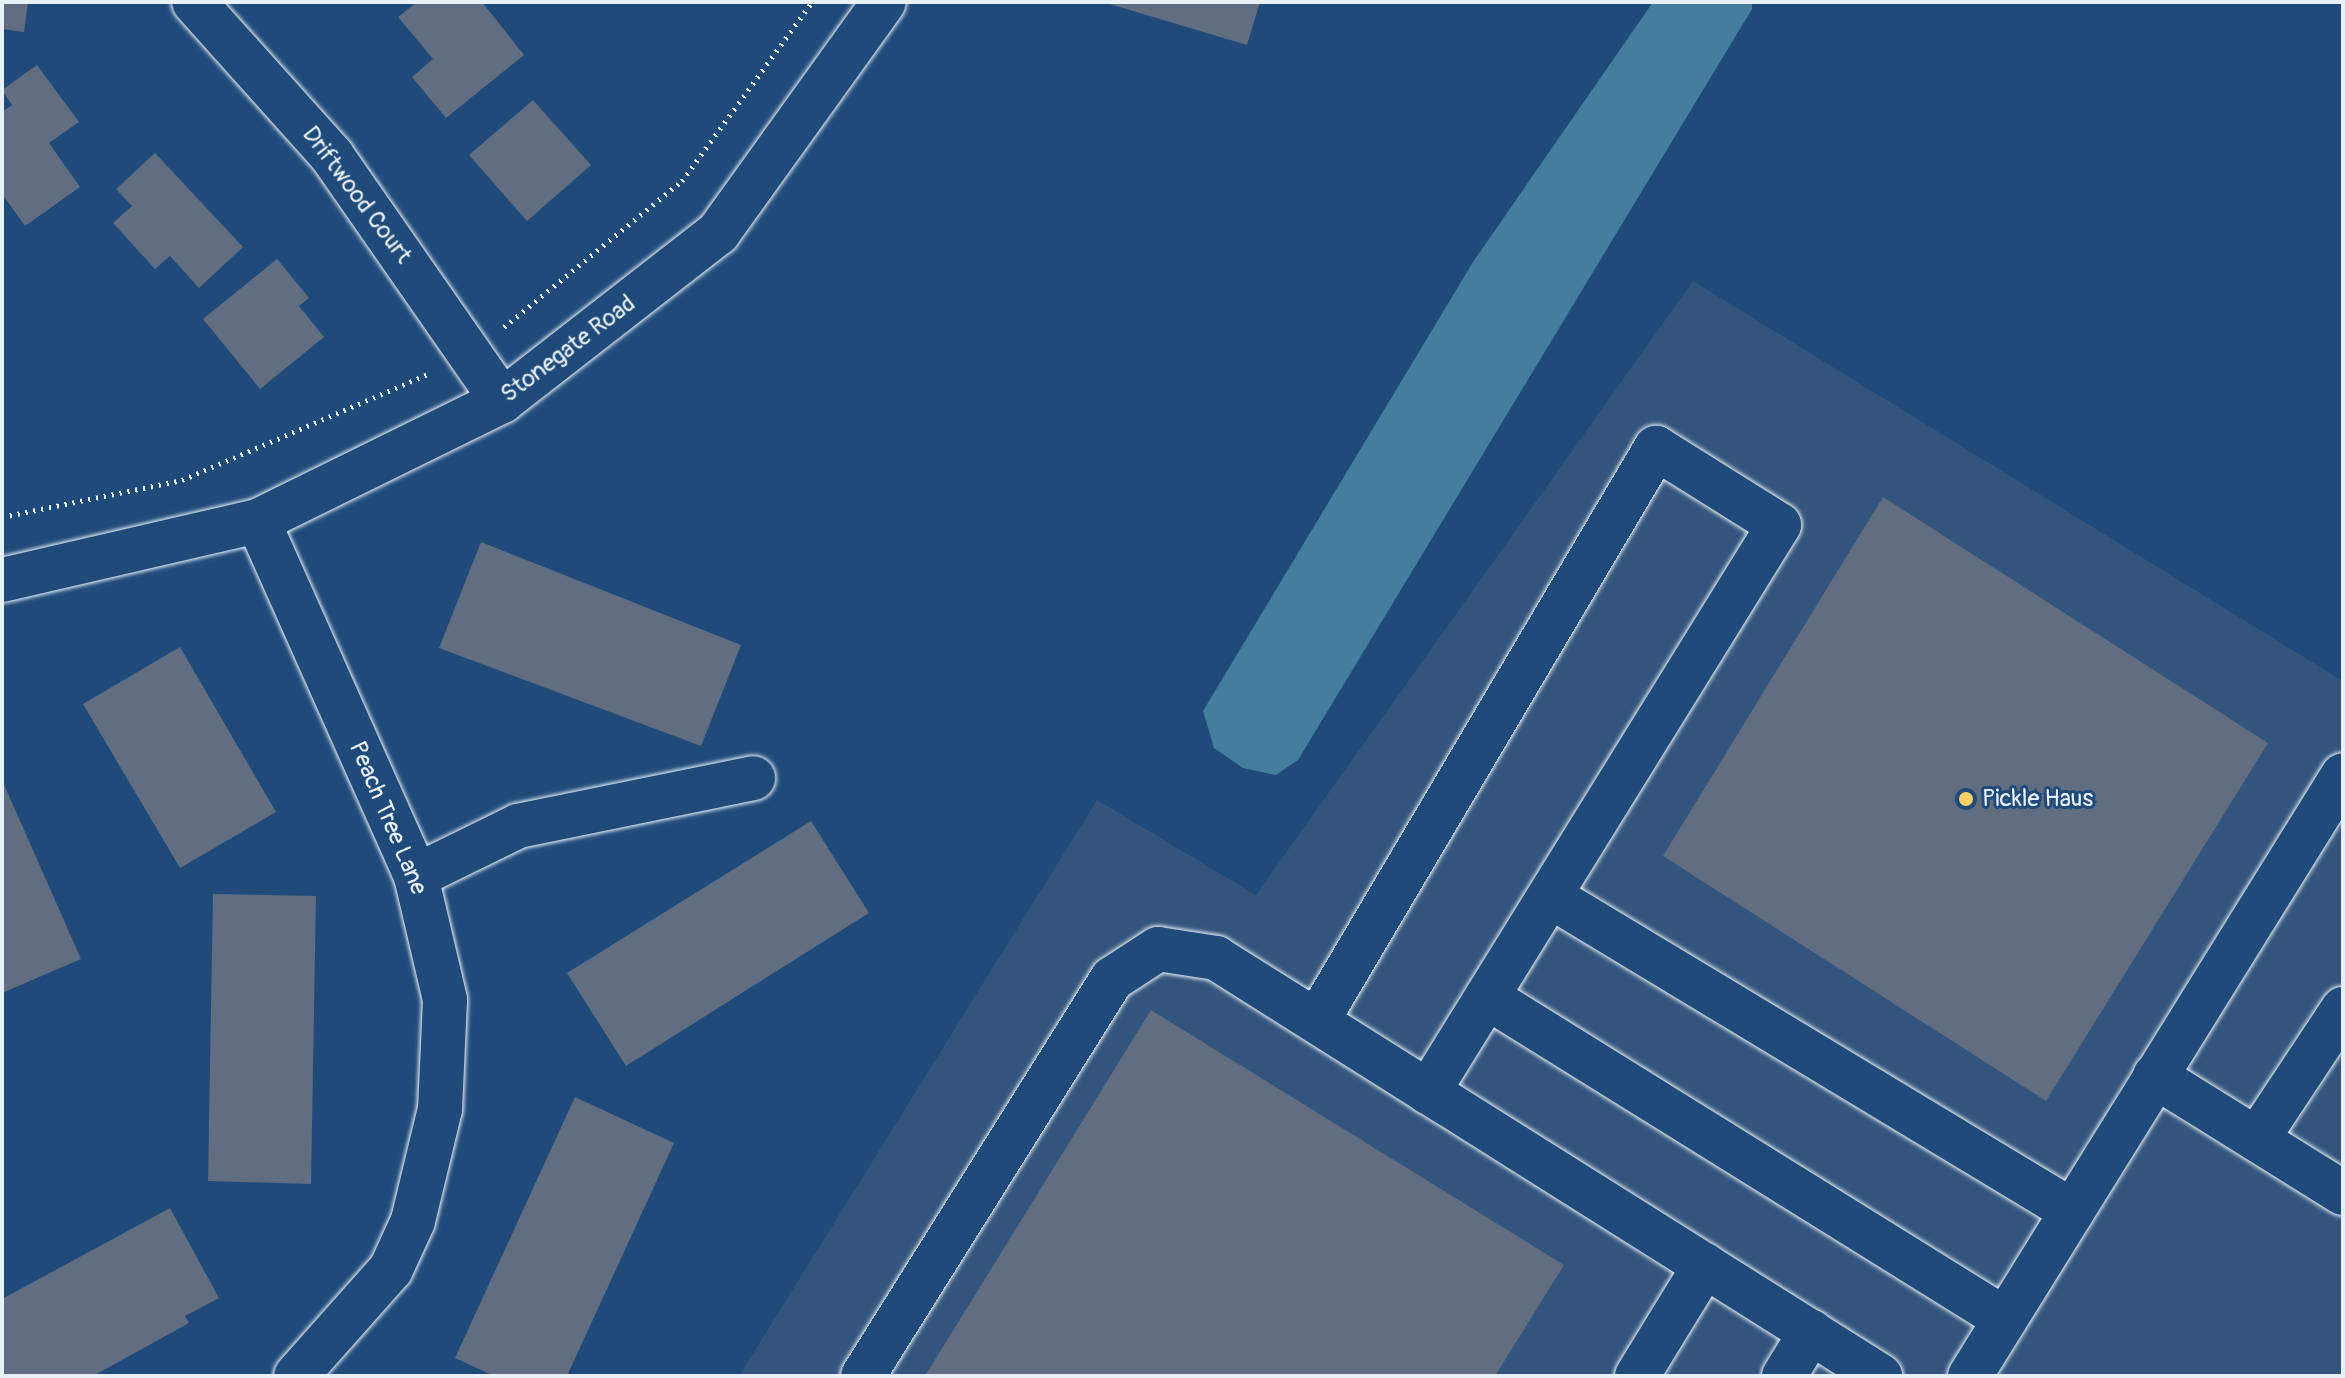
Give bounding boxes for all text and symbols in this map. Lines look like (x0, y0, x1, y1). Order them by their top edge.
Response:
street label: Driftwood Court (296, 121, 418, 269)
street label: Stonegate Road (495, 289, 641, 409)
street label: Peach Tree Lane (343, 737, 433, 899)
place label: Pickle Haus (1982, 785, 2093, 813)
marker: Pickle Haus (1957, 790, 1975, 808)

